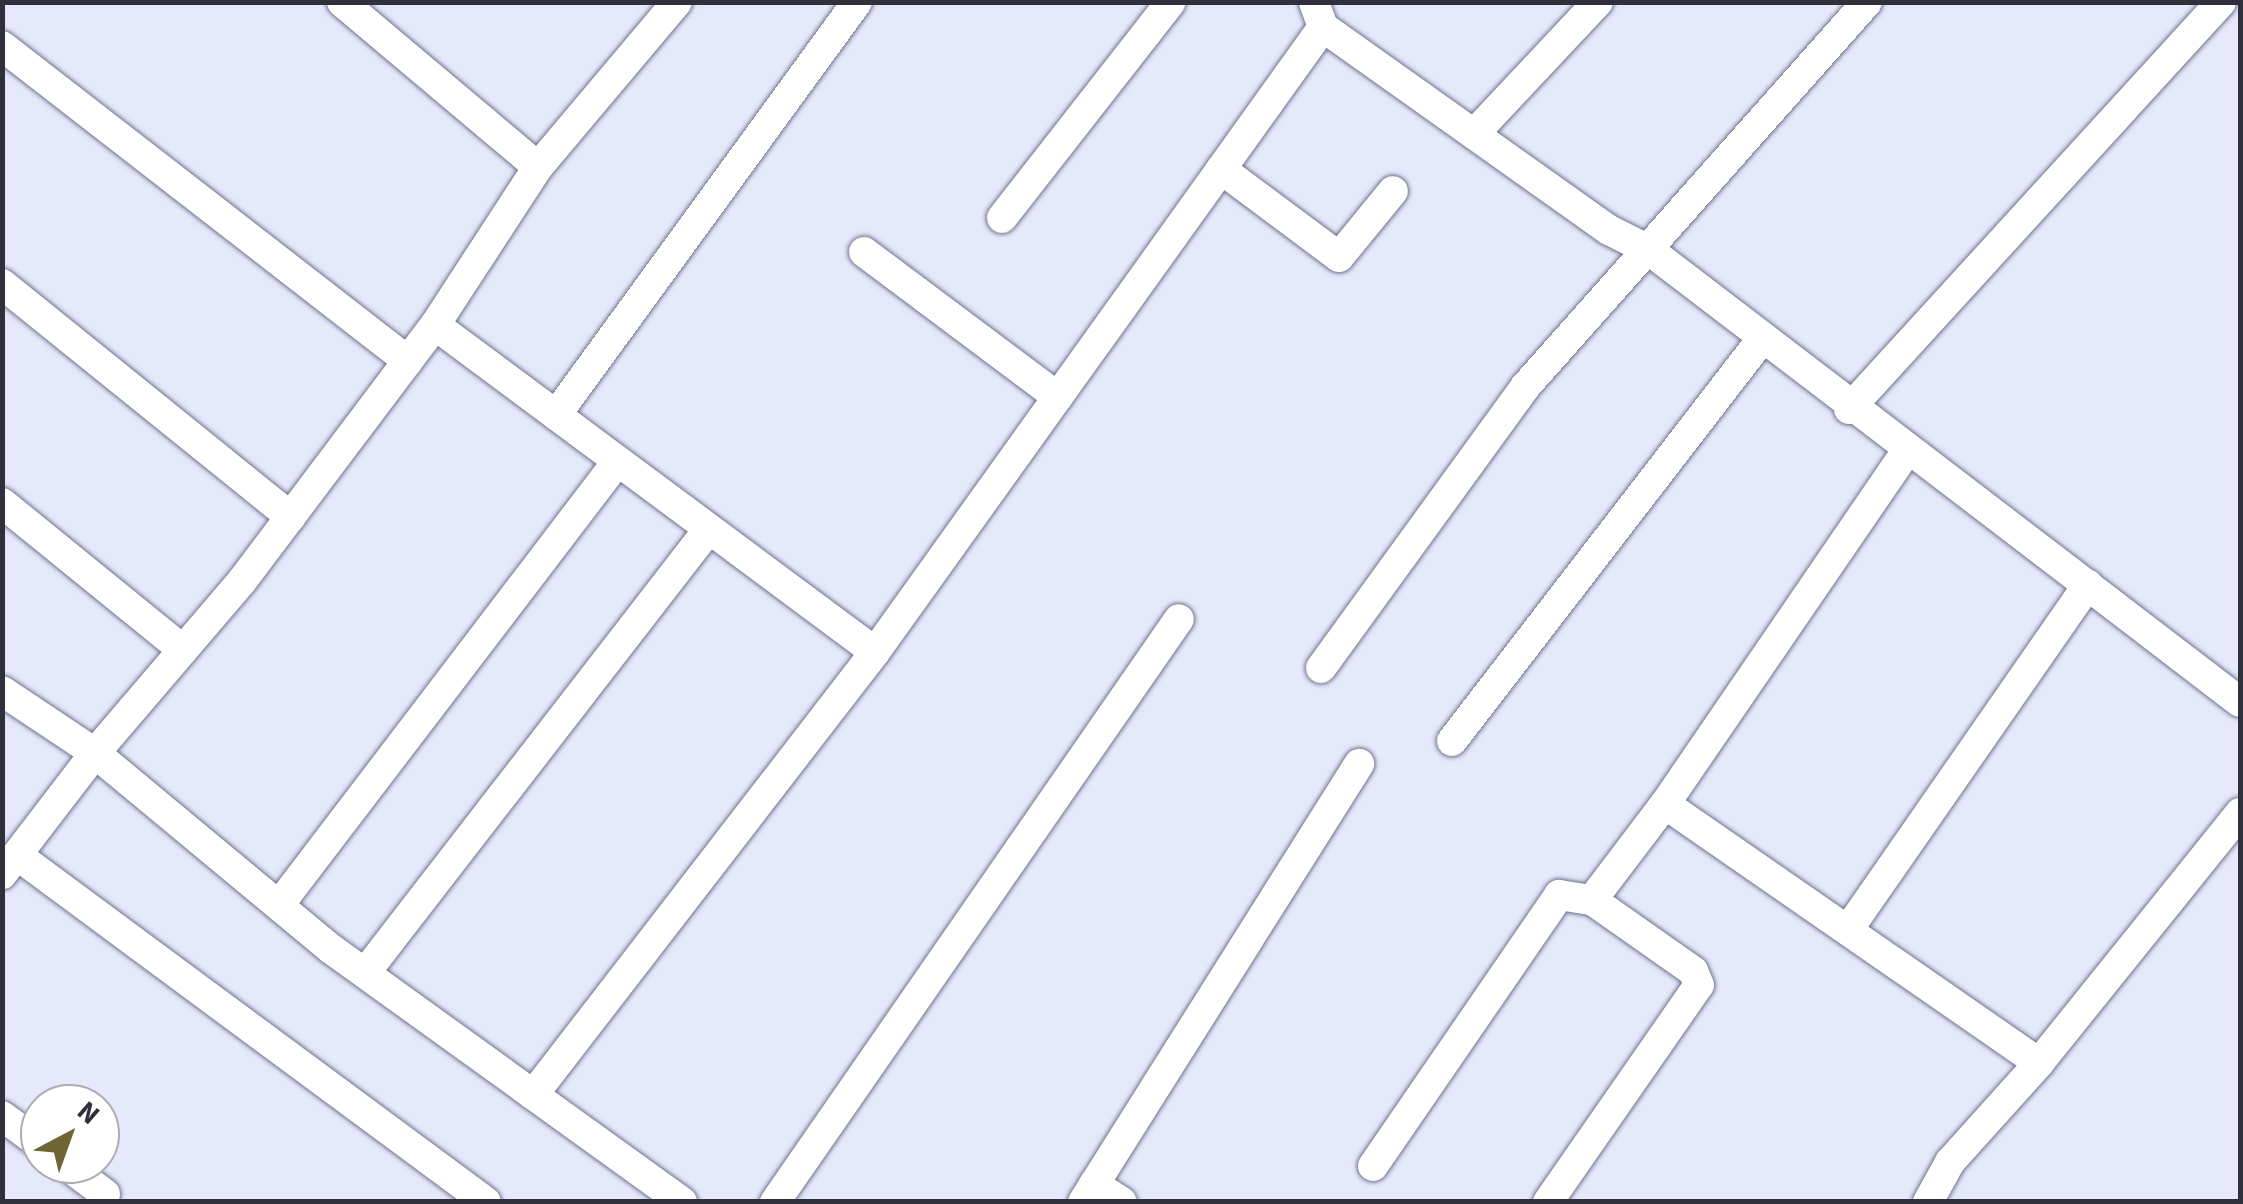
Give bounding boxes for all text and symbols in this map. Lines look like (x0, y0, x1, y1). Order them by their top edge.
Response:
north arrow (20, 1084, 120, 1184)
text: N (68, 1092, 109, 1134)

